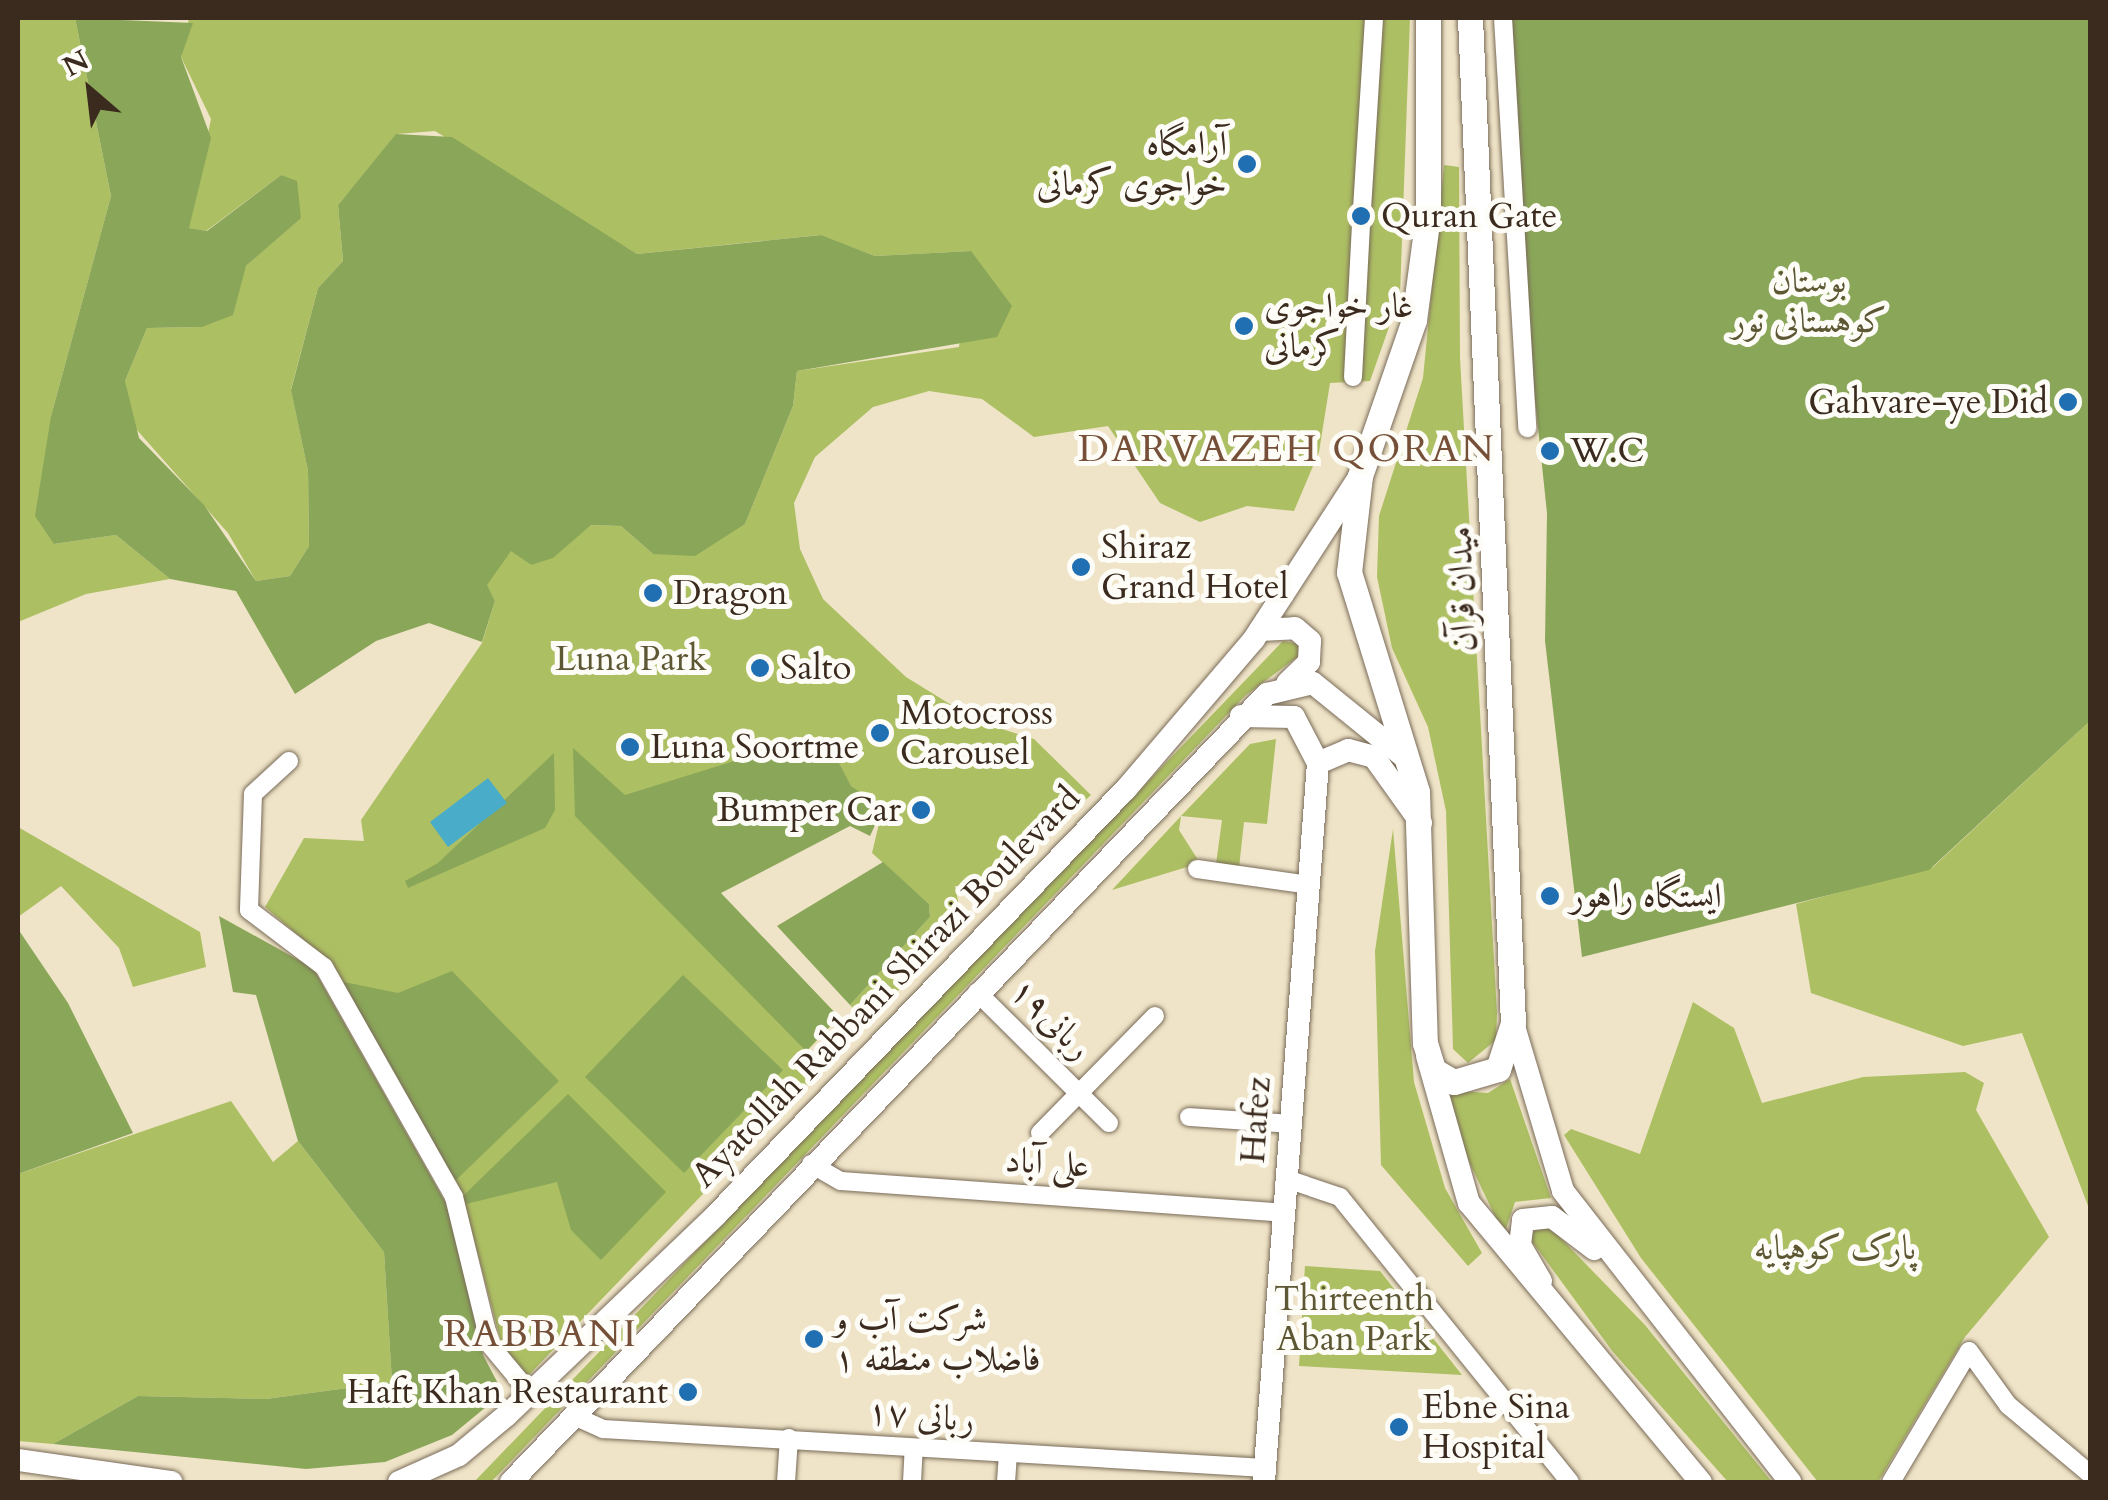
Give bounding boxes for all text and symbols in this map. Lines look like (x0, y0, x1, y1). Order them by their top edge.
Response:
north arrow (40, 40, 140, 140)
text: N (56, 41, 96, 86)
place label: آرامگاه خواجوی کرمانی (1036, 123, 1227, 205)
marker: آرامگاه خواجوی کرمانی (1236, 153, 1258, 175)
place label: Quran Gate (1381, 195, 1557, 237)
marker: Quran Gate (1350, 205, 1372, 227)
park label: بوستان کوهستانی نور (1731, 260, 1887, 342)
place label: غار خواجوی کرمانی (1264, 285, 1413, 367)
marker: غار خواجوی کرمانی (1233, 315, 1255, 337)
place label: Gahvare-ye Did (1808, 381, 2048, 423)
marker: Gahvare-ye Did (2057, 391, 2079, 413)
district label: DARVAZEH QORAN (1078, 427, 1496, 473)
place label: W.C (1570, 430, 1644, 472)
marker: W.C (1539, 440, 1561, 462)
place label: Shiraz Grand Hotel (1101, 526, 1289, 608)
street label: میدان قرآن (1439, 526, 1485, 652)
marker: Shiraz Grand Hotel (1070, 556, 1092, 578)
place label: Dragon (673, 572, 788, 614)
marker: Dragon (642, 582, 664, 604)
park label: Luna Park (555, 638, 707, 680)
place label: Salto (780, 647, 852, 689)
marker: Salto (749, 657, 771, 679)
place label: Motocross Carousel (900, 692, 1053, 774)
marker: Motocross Carousel (869, 722, 891, 744)
place label: Luna Soortme (650, 726, 859, 768)
marker: Luna Soortme (619, 736, 641, 758)
street label: Ayatollah Rabbani Shirazi Boulevard (683, 778, 1089, 1196)
place label: Bumper Car (717, 789, 901, 831)
marker: Bumper Car (910, 799, 932, 821)
place label: ایستگاه راهور (1570, 875, 1722, 917)
marker: ایستگاه راهور (1539, 885, 1561, 907)
street label: ربانی۱۹ (1001, 969, 1101, 1069)
street label: Hafez (1232, 1075, 1280, 1165)
street label: علی آباد (1003, 1139, 1091, 1187)
park label: پارک کوهپایه (1754, 1227, 1916, 1269)
park label: Thirteenth Aban Park (1274, 1278, 1434, 1360)
place label: شرکت آب و فاضلاب منطقه ۱ (834, 1298, 1041, 1380)
district label: RABBANI (444, 1312, 638, 1358)
marker: شرکت آب و فاضلاب منطقه ۱ (803, 1328, 825, 1350)
place label: Haft Khan Restaurant (347, 1371, 668, 1413)
marker: Haft Khan Restaurant (677, 1381, 699, 1403)
place label: Ebne Sina Hospital (1422, 1386, 1570, 1468)
street label: ربانی ۱۷ (866, 1390, 976, 1442)
marker: Ebne Sina Hospital (1386, 1414, 1412, 1440)

